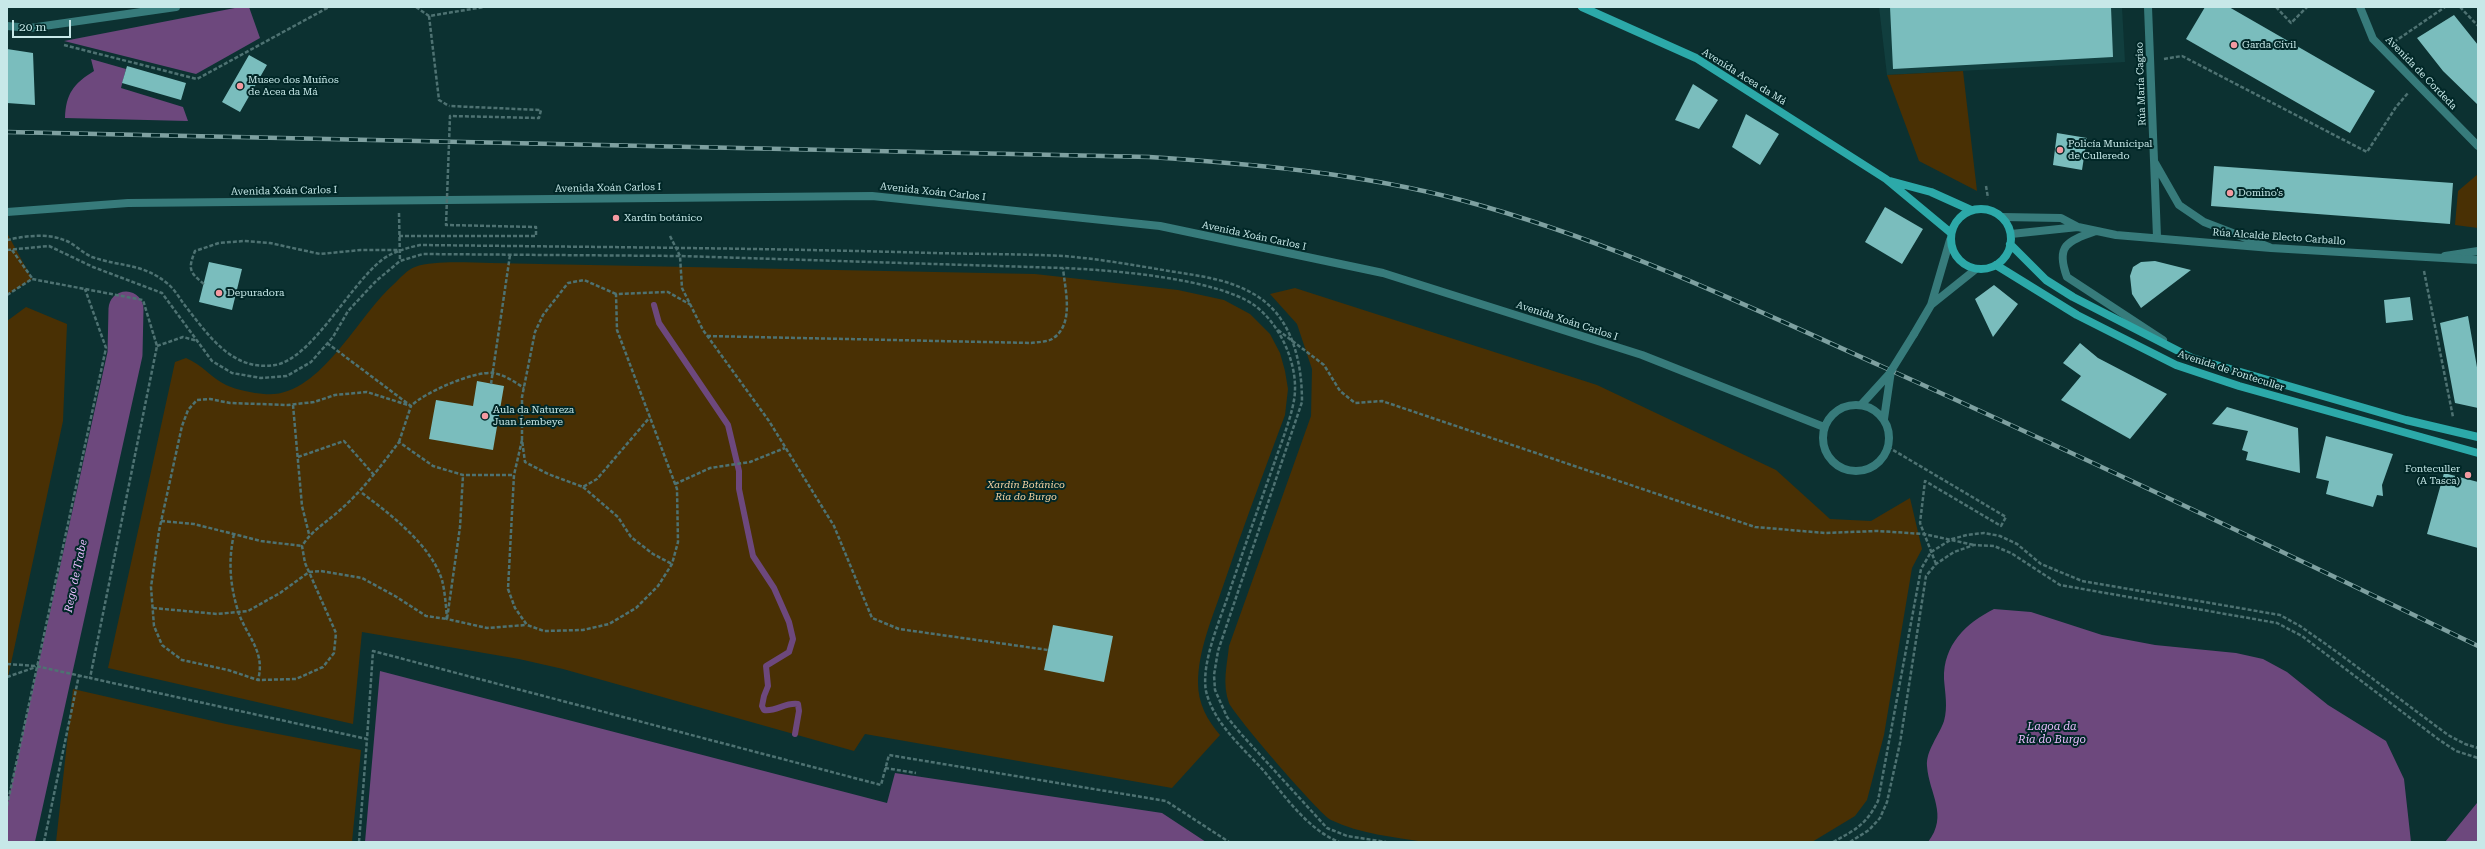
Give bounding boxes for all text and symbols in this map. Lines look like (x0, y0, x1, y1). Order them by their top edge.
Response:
scale bar (14, 12, 73, 38)
text: 20 m (19, 20, 46, 34)
street label: Avenida de Cordeda (2383, 34, 2459, 112)
place label: Garda Civil (2242, 39, 2296, 51)
marker: Garda Civil (2229, 40, 2239, 50)
street label: Rúa María Cagiao (2134, 42, 2148, 126)
street label: Avenida Acea da Má (1700, 46, 1788, 108)
place label: Museo dos Muíños de Acea da Má (248, 74, 339, 98)
marker: Museo dos Muíños de Acea da Má (235, 81, 245, 91)
place label: Policía Municipal de Culleredo (2068, 138, 2152, 162)
marker: Policía Municipal de Culleredo (2055, 145, 2065, 155)
street label: Avenida Xoán Carlos I (880, 180, 986, 204)
street label: Avenida Xoán Carlos I (555, 181, 661, 195)
street label: Avenida Xoán Carlos I (231, 184, 337, 198)
place label: Domino's (2238, 187, 2283, 199)
marker: Domino's (2225, 188, 2235, 198)
place label: Xardín botánico (624, 212, 702, 224)
marker: Xardín botánico (611, 213, 621, 223)
street label: Avenida Xoán Carlos I (1201, 219, 1307, 253)
street label: Rúa Alcalde Electo Carballo (2212, 226, 2346, 248)
place label: Depuradora (227, 287, 284, 299)
marker: Depuradora (214, 288, 224, 298)
street label: Avenida Xoán Carlos I (1515, 299, 1619, 343)
street label: Avenida de Fonteculler (2176, 348, 2286, 394)
place label: Aula da Natureza Juan Lembeye (493, 404, 574, 428)
marker: Aula da Natureza Juan Lembeye (480, 411, 490, 421)
place label: Fonteculler (A Tasca) (2405, 463, 2460, 486)
marker: Fonteculler (A Tasca) (2463, 470, 2473, 480)
park label: Xardín Botánico Ría do Burgo (987, 479, 1065, 502)
water label: Rego de Trabe (62, 538, 90, 614)
water label: Lagoa da Ría do Burgo (2018, 720, 2086, 746)

